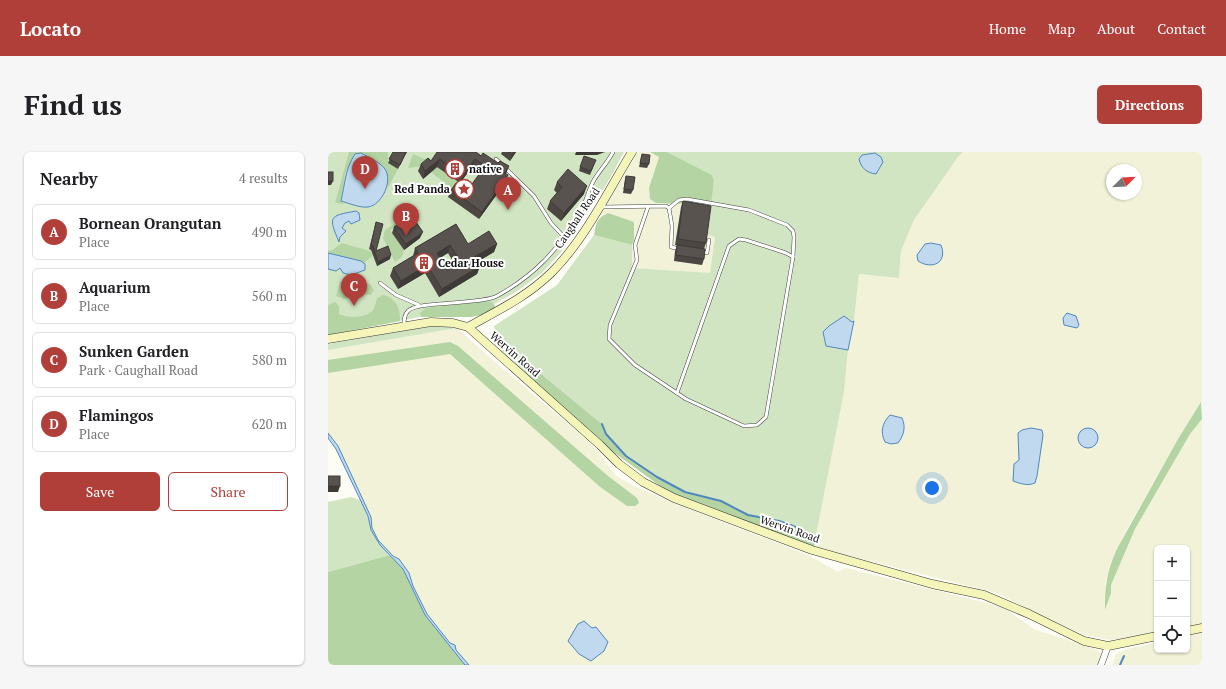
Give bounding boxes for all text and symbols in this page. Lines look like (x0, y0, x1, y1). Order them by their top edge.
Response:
text: Locato (20, 16, 81, 41)
text: Home (989, 19, 1026, 38)
text: Map (1048, 19, 1075, 38)
text: About (1097, 19, 1135, 38)
text: Contact (1157, 19, 1206, 38)
button: Directions (1097, 85, 1202, 124)
text: Find us (24, 86, 122, 123)
pin: D (352, 156, 378, 189)
building icon: native (444, 158, 466, 180)
place label: native (469, 162, 502, 176)
north arrow (1106, 164, 1142, 200)
text: Nearby (40, 167, 98, 190)
text: 4 results (239, 169, 288, 187)
pin: A (495, 177, 521, 210)
place icon: Red Panda (453, 178, 475, 200)
place label: Red Panda (394, 182, 450, 196)
street label: Caughall Road (551, 185, 603, 251)
pin: B (393, 203, 419, 236)
text: Bornean Orangutan (79, 213, 221, 233)
text: A (49, 223, 59, 241)
text: 490 m (252, 223, 287, 241)
text: Place (79, 233, 110, 251)
building icon: Cedar House (413, 252, 435, 274)
place label: Cedar House (438, 256, 504, 270)
pin: C (341, 273, 367, 306)
text: Aquarium (79, 277, 151, 297)
text: B (50, 287, 58, 305)
text: 560 m (252, 287, 287, 305)
text: Place (79, 297, 110, 315)
street label: Wervin Road (487, 328, 543, 380)
text: Sunken Garden (79, 341, 189, 361)
text: C (50, 351, 58, 369)
text: 580 m (252, 351, 287, 369)
text: Park · Caughall Road (79, 361, 198, 379)
text: Flamingos (79, 405, 154, 425)
text: D (49, 415, 59, 433)
text: 620 m (252, 415, 287, 433)
text: Place (79, 425, 110, 443)
button: Save (40, 472, 160, 511)
button: Share (168, 472, 288, 511)
your location (922, 478, 942, 498)
street label: Wervin Road (758, 512, 822, 546)
map controls (1154, 545, 1190, 653)
button: + (1154, 545, 1190, 581)
button: − (1154, 581, 1190, 617)
button: locate (1154, 617, 1190, 653)

